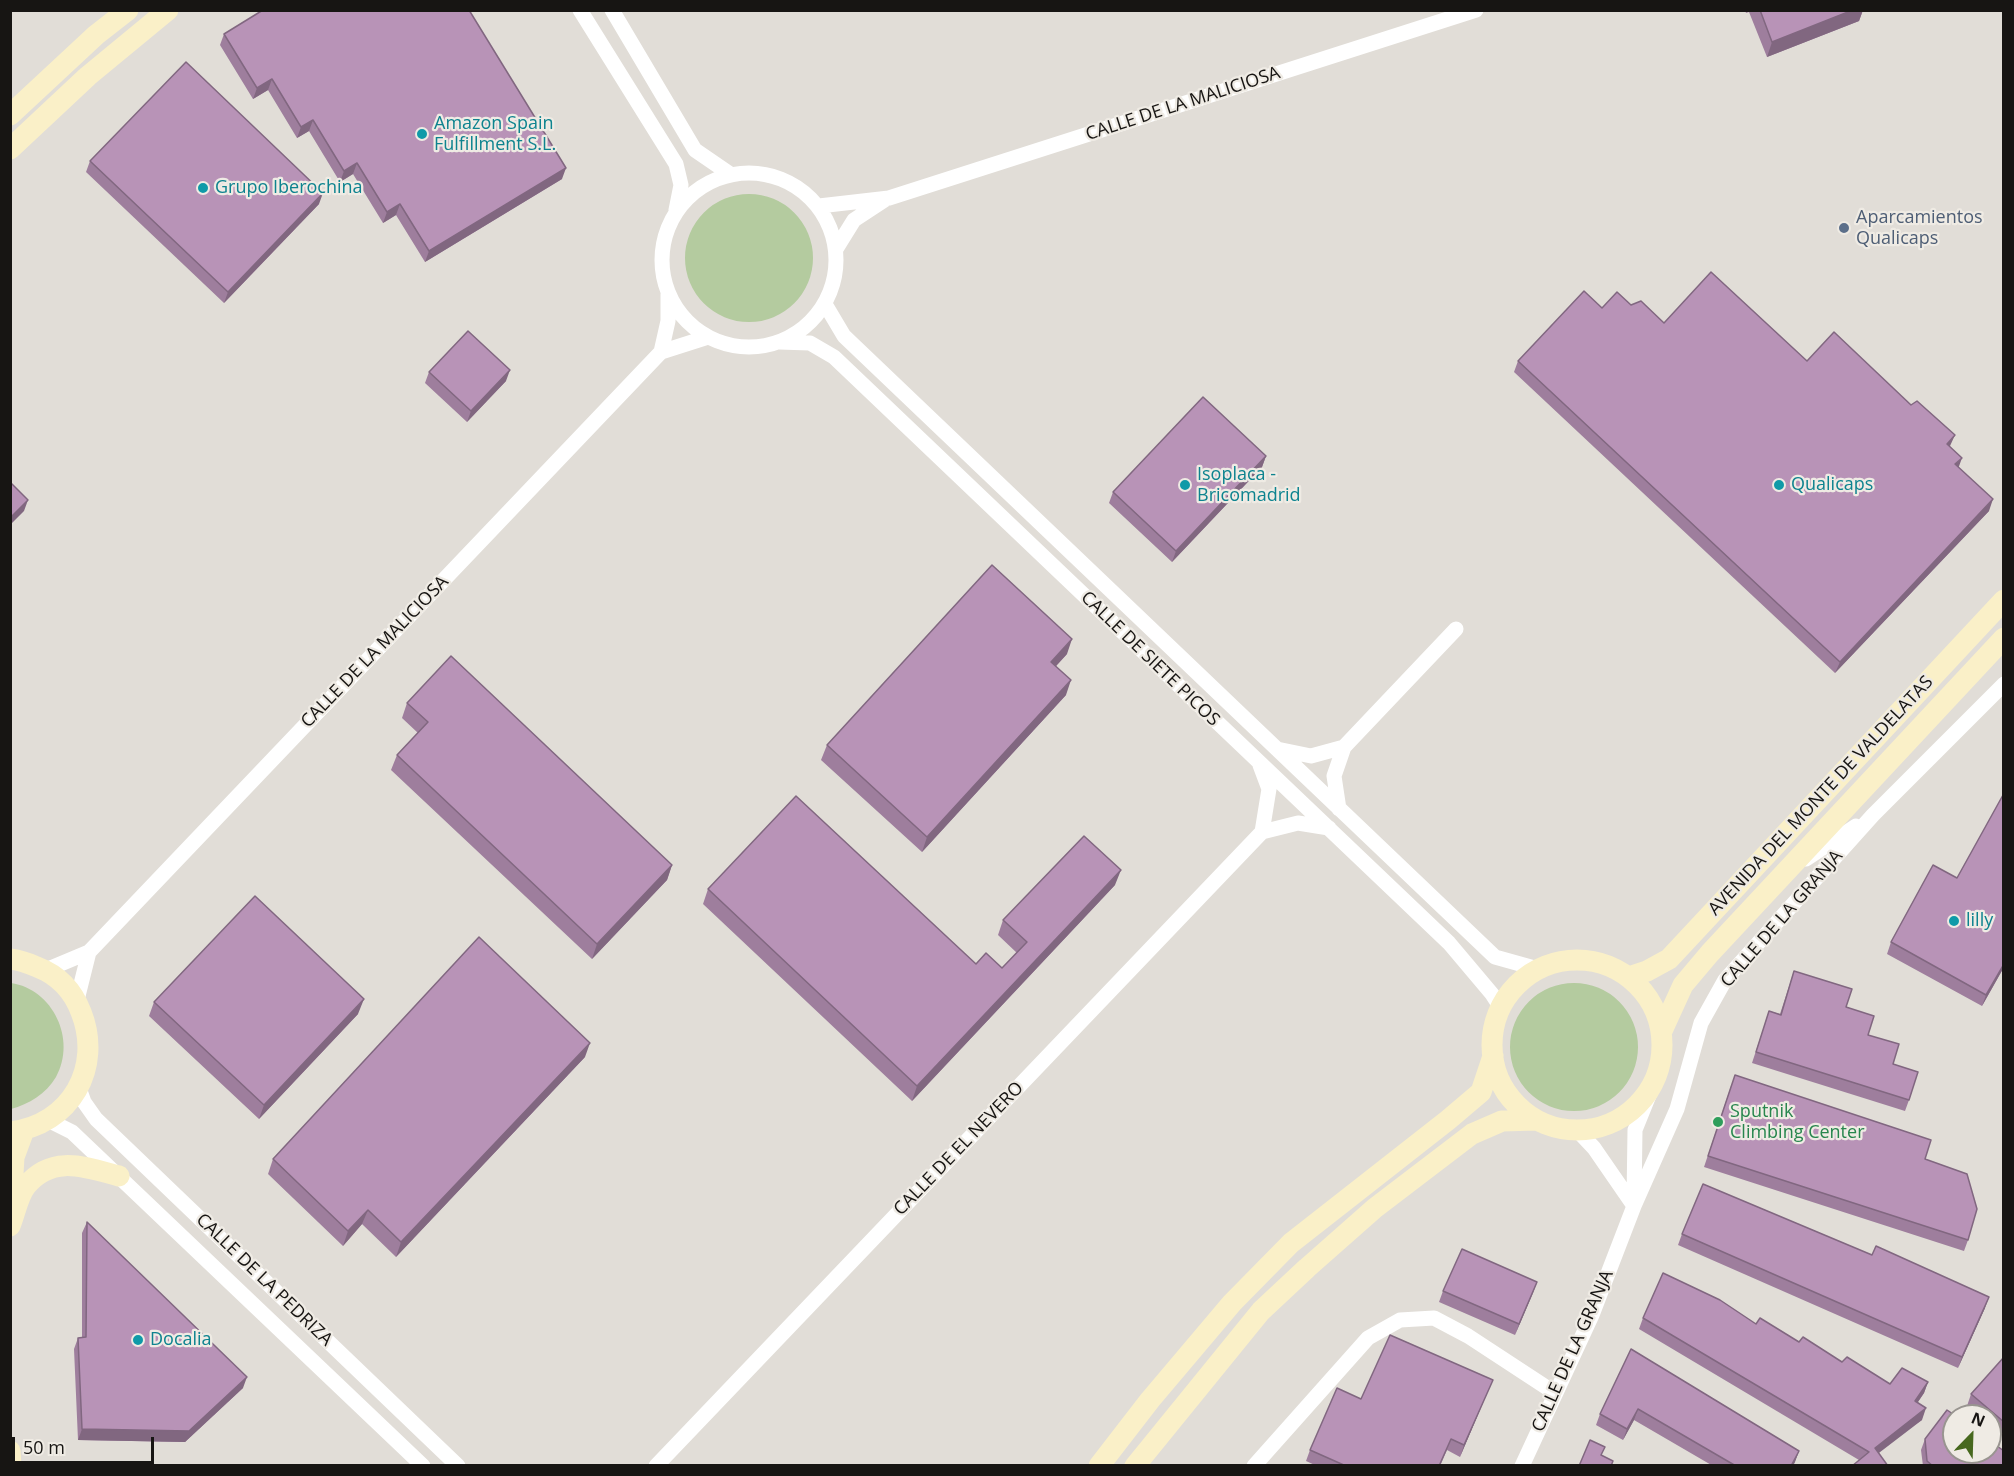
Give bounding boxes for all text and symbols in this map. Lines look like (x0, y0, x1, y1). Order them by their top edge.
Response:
street label: CALLE DE LA MALICIOSA (1083, 62, 1283, 146)
place label: Amazon Spain Fulfillment S.L. (434, 113, 556, 156)
marker: Amazon Spain Fulfillment S.L. (415, 127, 429, 141)
place label: Grupo Iberochina (215, 177, 363, 199)
marker: Grupo Iberochina (196, 181, 210, 195)
place label: Aparcamientos Qualicaps (1856, 207, 1983, 250)
marker: Aparcamientos Qualicaps (1837, 221, 1851, 235)
place label: Isoplaca - Bricomadrid (1197, 464, 1301, 506)
place label: Qualicaps (1791, 474, 1873, 496)
marker: Isoplaca - Bricomadrid (1178, 478, 1192, 492)
marker: Qualicaps (1772, 478, 1786, 492)
street label: CALLE DE LA MALICIOSA (297, 571, 453, 733)
street label: CALLE DE SIETE PICOS (1076, 587, 1224, 731)
street label: AVENIDA DEL MONTE DE VALDELATAS (1704, 672, 1938, 920)
street label: CALLE DE LA GRANJA (1717, 846, 1847, 992)
place label: lilly (1966, 910, 1993, 932)
marker: lilly (1947, 914, 1961, 928)
street label: CALLE DE EL NEVERO (890, 1078, 1028, 1220)
place label: Sputnik Climbing Center (1730, 1101, 1864, 1144)
marker: Sputnik Climbing Center (1711, 1115, 1725, 1129)
street label: CALLE DE LA PEDRIZA (191, 1209, 337, 1351)
street label: CALLE DE LA GRANJA (1528, 1267, 1618, 1435)
place label: Docalia (150, 1329, 212, 1351)
marker: Docalia (131, 1333, 145, 1347)
north arrow (1942, 1404, 2002, 1464)
text: N (1968, 1407, 1989, 1432)
scale bar (15, 1425, 158, 1463)
text: 50 m (23, 1435, 65, 1459)

